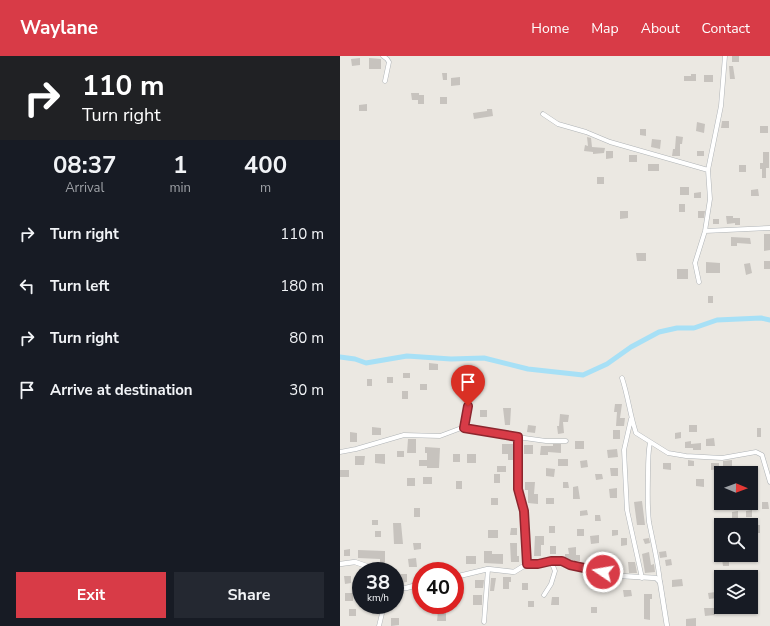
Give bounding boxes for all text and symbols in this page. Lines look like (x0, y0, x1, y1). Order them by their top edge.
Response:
text: Waylane (20, 15, 98, 41)
text: Home (531, 19, 569, 38)
text: Map (591, 19, 619, 38)
text: About (641, 19, 680, 38)
text: Contact (702, 19, 750, 38)
text: 110 m (82, 67, 165, 105)
icon: right (16, 72, 68, 124)
text: Turn right (82, 103, 161, 127)
text: 08:37 (53, 149, 116, 181)
text: 1 (173, 149, 187, 181)
text: 400 (244, 149, 287, 181)
text: Arrival (65, 179, 104, 197)
text: min (169, 179, 191, 197)
text: m (260, 179, 271, 197)
icon: right (16, 223, 38, 245)
text: Turn right (50, 224, 119, 244)
text: 110 m (280, 224, 324, 244)
icon: left (16, 275, 38, 297)
text: Turn left (50, 276, 109, 296)
text: 180 m (280, 276, 324, 296)
icon: right (16, 327, 38, 349)
text: Turn right (50, 328, 119, 348)
text: 80 m (289, 328, 324, 348)
pin (451, 365, 485, 406)
icon: arrive (457, 371, 479, 393)
icon: arrive (16, 379, 38, 401)
text: Arrive at destination (50, 380, 193, 400)
text: 30 m (289, 380, 324, 400)
north arrow (714, 466, 758, 510)
map controls (714, 466, 758, 614)
button: search (714, 518, 758, 562)
position arrow (582, 551, 624, 593)
speed limit sign: 40 (412, 562, 464, 614)
text: 38 (366, 569, 390, 596)
button: layers (714, 570, 758, 614)
button: Exit (16, 572, 166, 618)
button: Share (174, 572, 324, 618)
text: km/h (367, 591, 389, 605)

